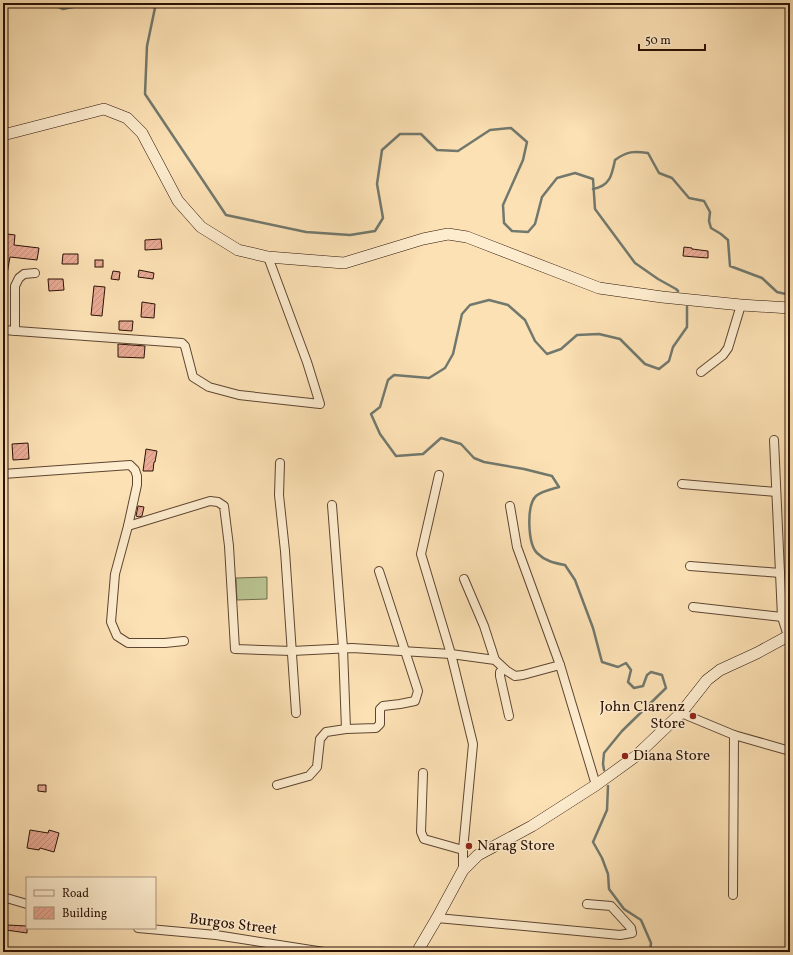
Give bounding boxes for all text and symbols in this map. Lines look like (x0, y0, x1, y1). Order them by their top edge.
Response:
scale bar (639, 26, 705, 52)
text: 50 m (645, 33, 671, 49)
place label: John Clarenz Store (600, 697, 685, 735)
marker: John Clarenz Store (688, 711, 698, 721)
place label: Diana Store (633, 746, 710, 767)
marker: Diana Store (620, 751, 630, 761)
place label: Narag Store (477, 836, 555, 857)
marker: Narag Store (464, 841, 474, 851)
legend (26, 877, 156, 929)
text: Road (62, 886, 89, 902)
text: Building (62, 906, 107, 922)
street label: Burgos Street (188, 909, 278, 941)

